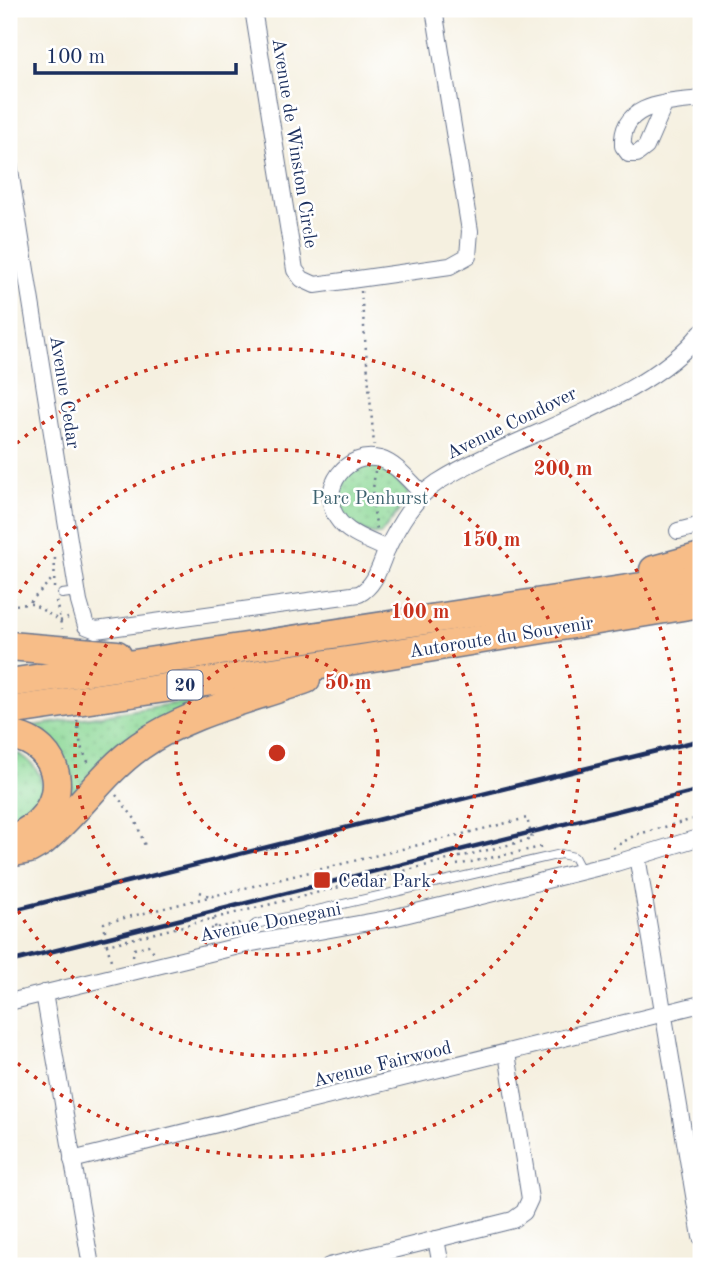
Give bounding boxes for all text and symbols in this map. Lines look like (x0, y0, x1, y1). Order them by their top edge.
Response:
scale bar (35, 32, 236, 76)
street label: Avenue de Winston Circle (268, 37, 320, 250)
text: 100 m (46, 47, 105, 68)
street label: Avenue Cedar (45, 334, 82, 450)
street label: Avenue Condover (444, 384, 580, 464)
text: 200 m (533, 459, 593, 480)
park label: Parc Penhurst (312, 490, 428, 509)
text: 150 m (461, 530, 521, 551)
text: 100 m (390, 602, 450, 623)
street label: Autoroute du Souvenir (408, 614, 595, 662)
road number: 20 (168, 670, 202, 700)
text: 50 m (324, 673, 372, 694)
centre of rings (265, 741, 289, 765)
marker: Cedar Park (312, 870, 332, 890)
place label: Cedar Park (338, 873, 431, 892)
street label: Avenue Donegani (198, 900, 343, 947)
street label: Avenue Fairwood (311, 1039, 454, 1092)

